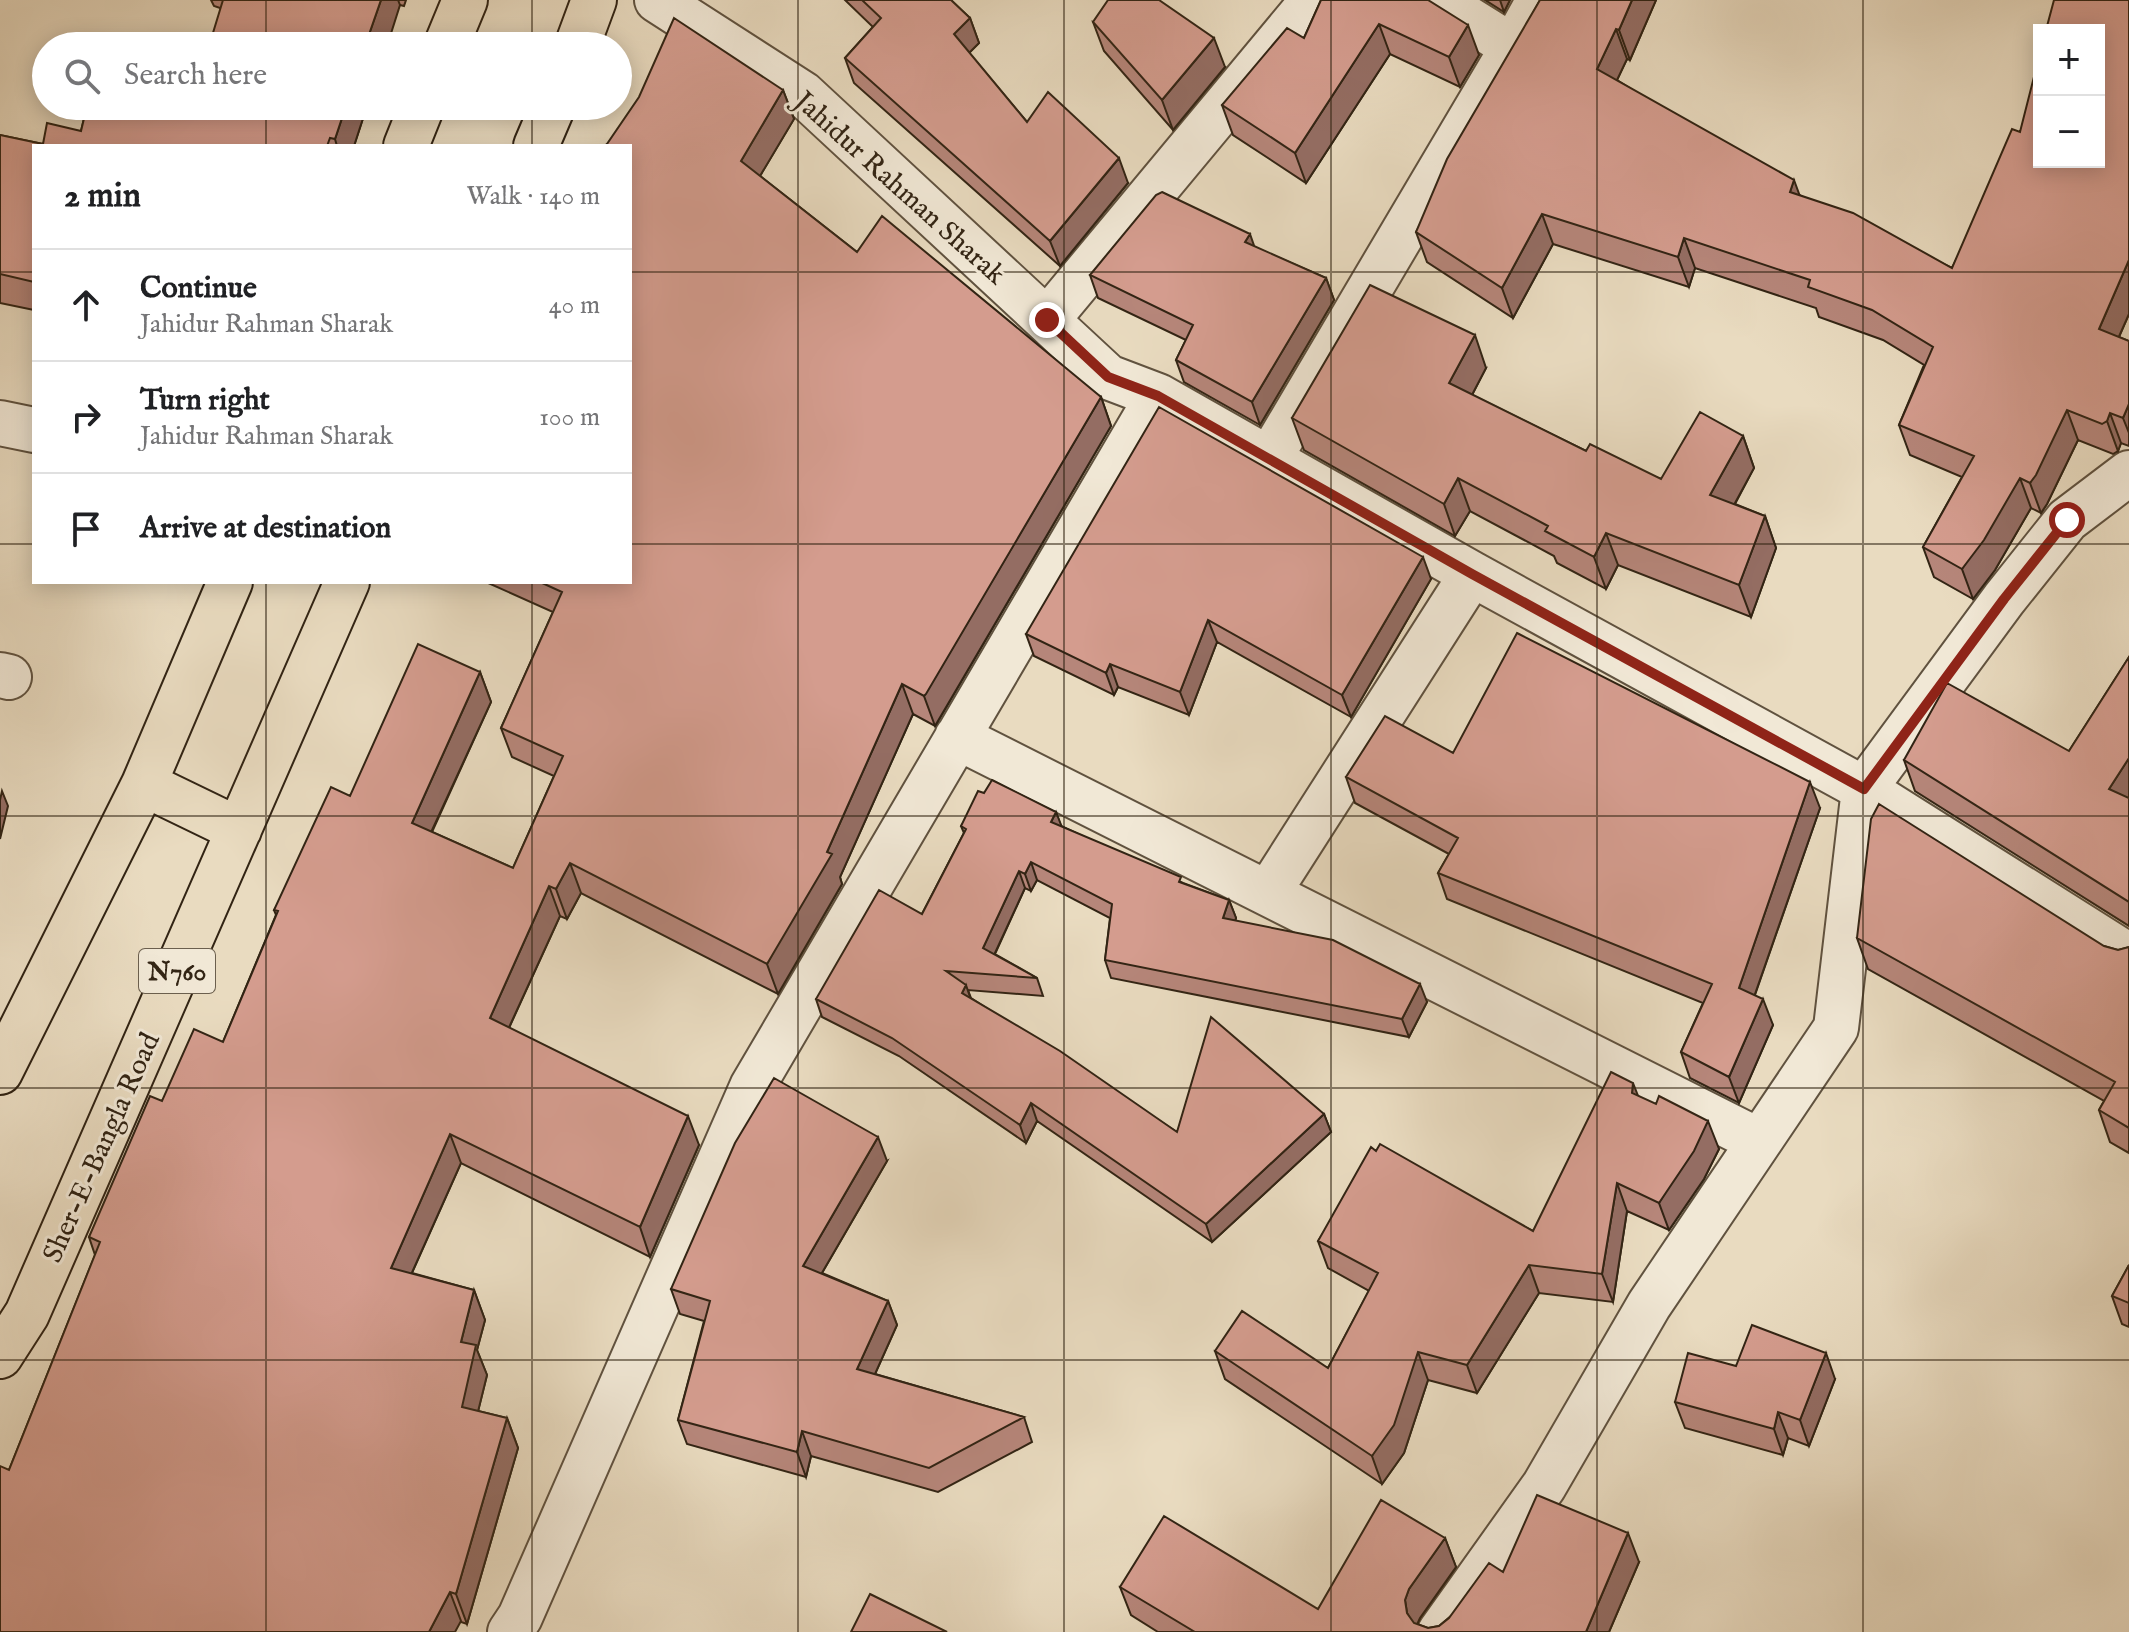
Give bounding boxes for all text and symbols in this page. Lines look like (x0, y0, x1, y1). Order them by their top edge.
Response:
map controls (2033, 24, 2105, 168)
button: + (2033, 24, 2105, 96)
search box (32, 32, 632, 120)
icon: search (60, 54, 104, 98)
text: Search here (124, 57, 267, 95)
street label: Jahidur Rahman Sharak (784, 83, 1013, 294)
button: − (2033, 96, 2105, 168)
text: 2 min (64, 175, 141, 218)
text: Walk · 140 m (467, 180, 600, 213)
text: Continue (140, 270, 257, 308)
icon: ahead (64, 283, 108, 327)
text: 40 m (549, 289, 600, 322)
route end (1029, 302, 1065, 338)
text: Jahidur Rahman Sharak (140, 308, 393, 341)
text: Turn right (140, 382, 270, 420)
icon: right (64, 395, 108, 439)
text: 100 m (539, 401, 600, 434)
text: Jahidur Rahman Sharak (140, 420, 393, 453)
route start (2049, 502, 2085, 538)
icon: arrive (64, 507, 108, 551)
text: Arrive at destination (140, 510, 391, 548)
road number: N760 (139, 949, 215, 993)
street label: Sher-E-Bangla Road (36, 1028, 169, 1268)

